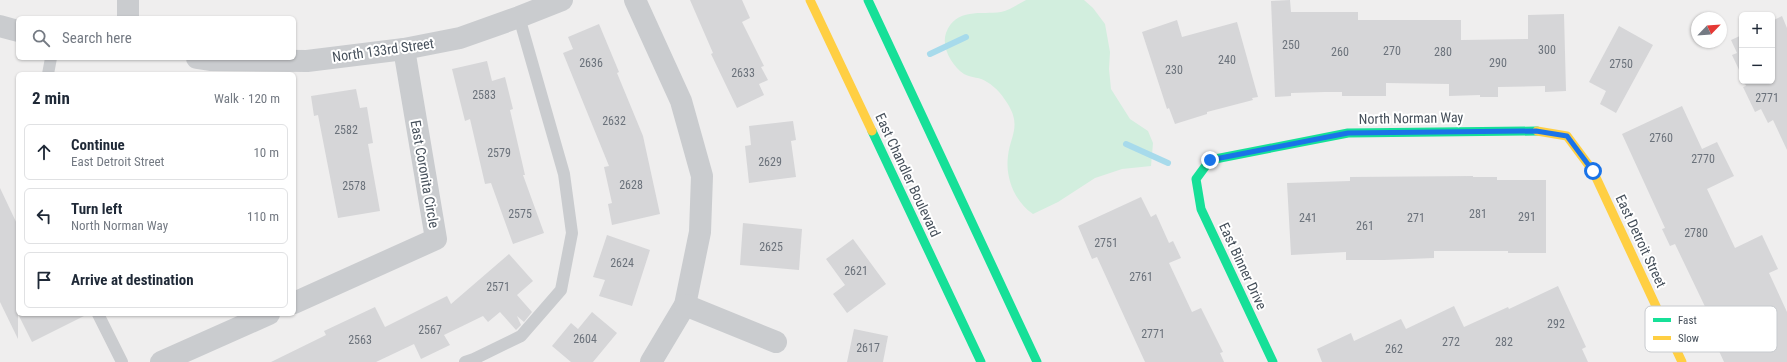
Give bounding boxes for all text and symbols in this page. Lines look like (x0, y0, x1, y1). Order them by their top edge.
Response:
north arrow (1691, 12, 1727, 48)
map controls (1739, 12, 1775, 84)
button: + (1739, 12, 1775, 48)
search box (16, 16, 296, 60)
icon: search (30, 27, 52, 49)
text: Search here (62, 29, 132, 47)
street label: North 133rd Street (331, 35, 435, 65)
house number: 250 (1282, 38, 1300, 52)
house number: 300 (1538, 43, 1556, 57)
house number: 270 (1383, 44, 1401, 58)
house number: 260 (1331, 45, 1349, 59)
house number: 280 (1434, 45, 1452, 59)
button: − (1739, 48, 1775, 84)
house number: 240 (1218, 53, 1236, 67)
house number: 2636 (579, 56, 603, 70)
house number: 290 (1489, 56, 1507, 70)
house number: 2750 (1609, 57, 1633, 71)
house number: 230 (1165, 63, 1183, 77)
house number: 2633 (731, 66, 755, 80)
text: 2 min (32, 88, 70, 108)
house number: 2583 (472, 88, 496, 102)
text: Walk · 120 m (214, 91, 280, 106)
house number: 2771 (1755, 91, 1779, 105)
street label: North Norman Way (1359, 109, 1464, 127)
street label: East Chandler Boulevard (872, 111, 944, 239)
house number: 2632 (602, 114, 626, 128)
street label: East Coronita Circle (408, 119, 442, 230)
house number: 2582 (334, 123, 358, 137)
house number: 2760 (1649, 131, 1673, 145)
text: Continue (71, 136, 125, 154)
icon: ahead (33, 141, 55, 163)
text: 10 m (253, 145, 279, 160)
house number: 2579 (487, 146, 511, 160)
route end (1201, 151, 1219, 169)
house number: 2770 (1691, 152, 1715, 166)
text: East Detroit Street (71, 154, 164, 169)
house number: 2629 (758, 155, 782, 169)
route start (1584, 162, 1602, 180)
house number: 2628 (619, 178, 643, 192)
house number: 2578 (342, 179, 366, 193)
street label: East Detroit Street (1612, 192, 1670, 290)
text: Turn left (71, 200, 122, 218)
icon: left (33, 205, 55, 227)
house number: 2575 (508, 207, 532, 221)
house number: 281 (1469, 207, 1487, 221)
text: 110 m (247, 209, 279, 224)
house number: 291 (1518, 210, 1536, 224)
house number: 241 (1299, 211, 1317, 225)
house number: 271 (1407, 211, 1425, 225)
text: North Norman Way (71, 218, 168, 233)
house number: 261 (1356, 219, 1374, 233)
street label: East Binner Drive (1216, 220, 1270, 312)
house number: 2780 (1684, 226, 1708, 240)
house number: 2751 (1094, 236, 1118, 250)
house number: 2625 (759, 240, 783, 254)
house number: 2624 (610, 256, 634, 270)
house number: 2621 (844, 264, 868, 278)
icon: arrive (33, 269, 55, 291)
house number: 2761 (1129, 270, 1153, 284)
text: Arrive at destination (71, 271, 194, 289)
house number: 2571 (486, 280, 510, 294)
legend (1645, 306, 1777, 352)
text: Fast (1678, 314, 1697, 327)
house number: 292 (1547, 317, 1565, 331)
house number: 2567 (418, 323, 442, 337)
house number: 2771 (1141, 327, 1165, 341)
house number: 2604 (573, 332, 597, 346)
text: Slow (1678, 332, 1699, 345)
house number: 2563 (348, 333, 372, 347)
house number: 272 (1442, 335, 1460, 349)
house number: 282 (1495, 335, 1513, 349)
house number: 2617 (856, 341, 880, 355)
house number: 262 (1385, 342, 1403, 356)

